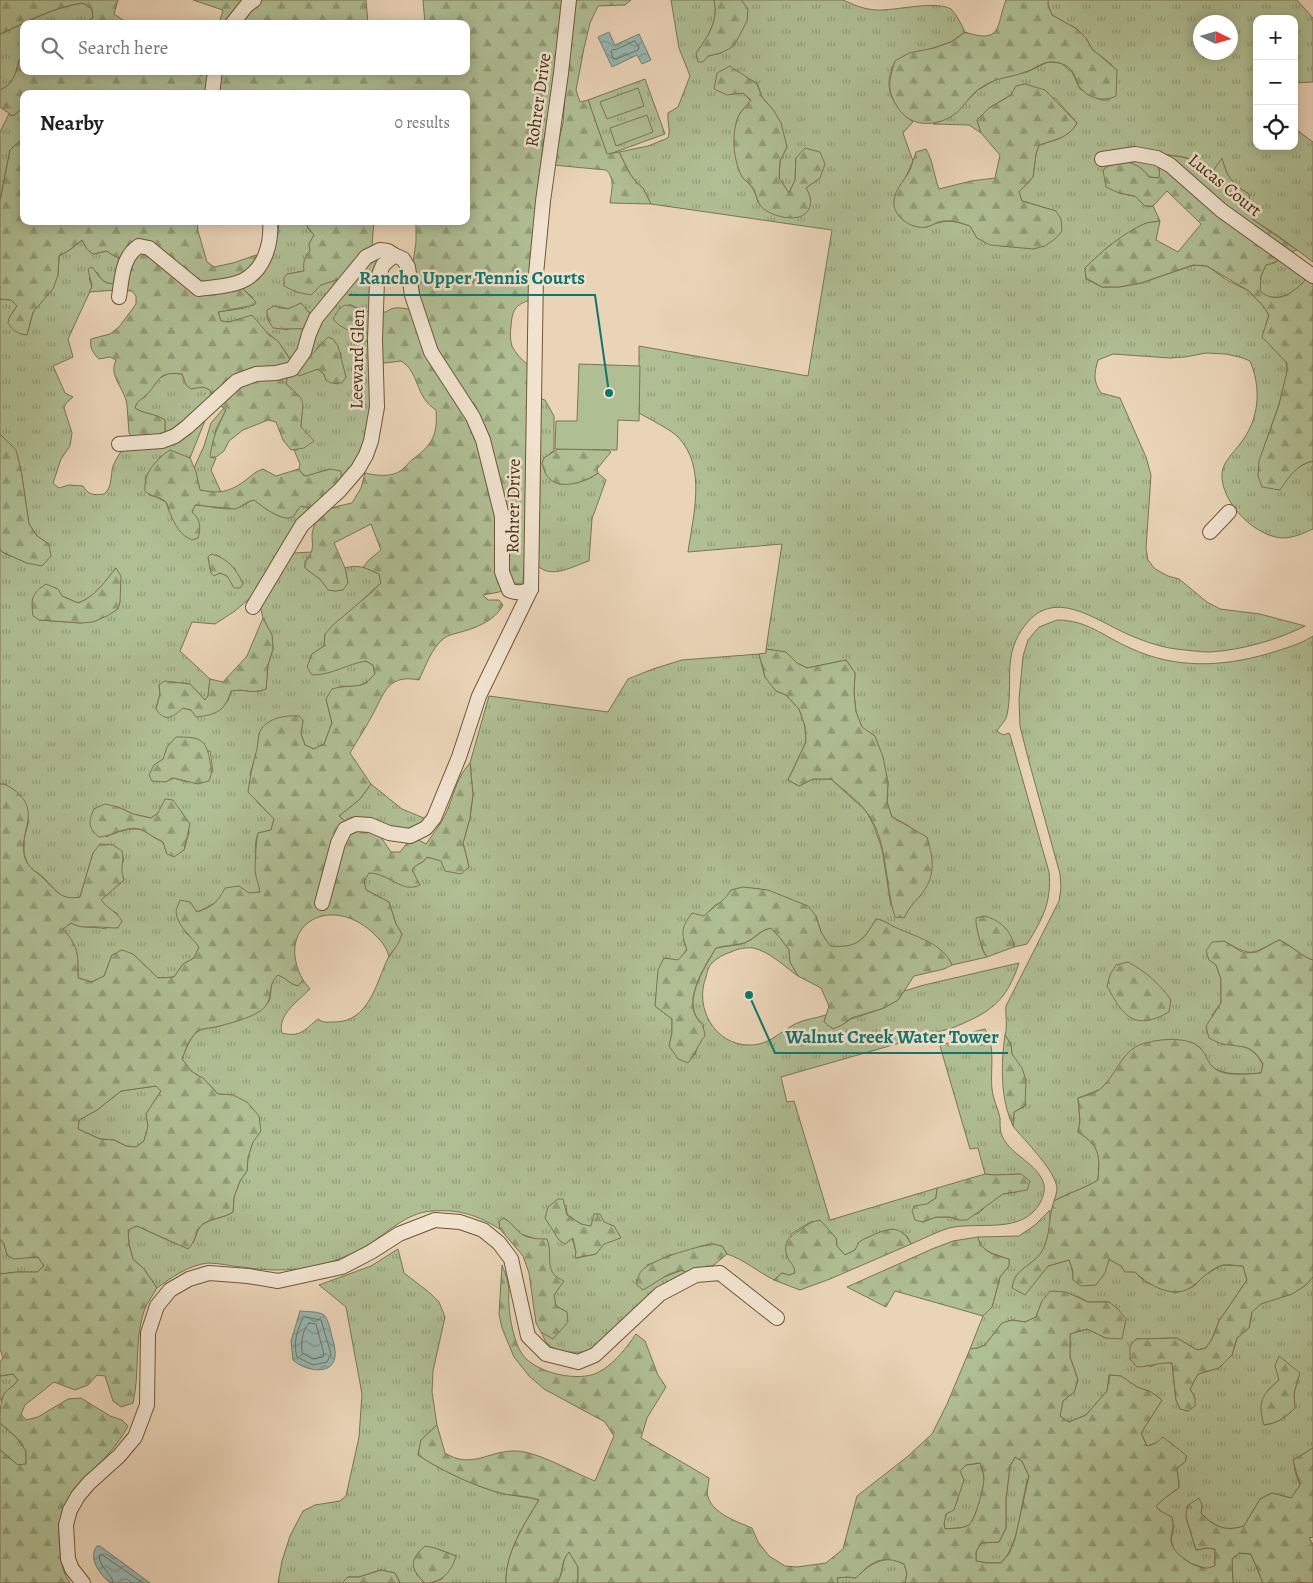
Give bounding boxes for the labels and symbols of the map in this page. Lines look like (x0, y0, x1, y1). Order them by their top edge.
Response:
north arrow (1193, 15, 1238, 60)
street label: Rohrer Drive (520, 51, 556, 149)
street label: Lucas Court (1183, 148, 1267, 222)
callout: Rancho Upper Tennis Courts (349, 261, 595, 295)
text: Rancho Upper Tennis Courts (359, 265, 585, 291)
street label: Leeward Glen (344, 309, 370, 409)
street label: Rohrer Drive (500, 458, 526, 554)
callout: Walnut Creek Water Tower (775, 1019, 1008, 1053)
text: Walnut Creek Water Tower (784, 1024, 999, 1050)

